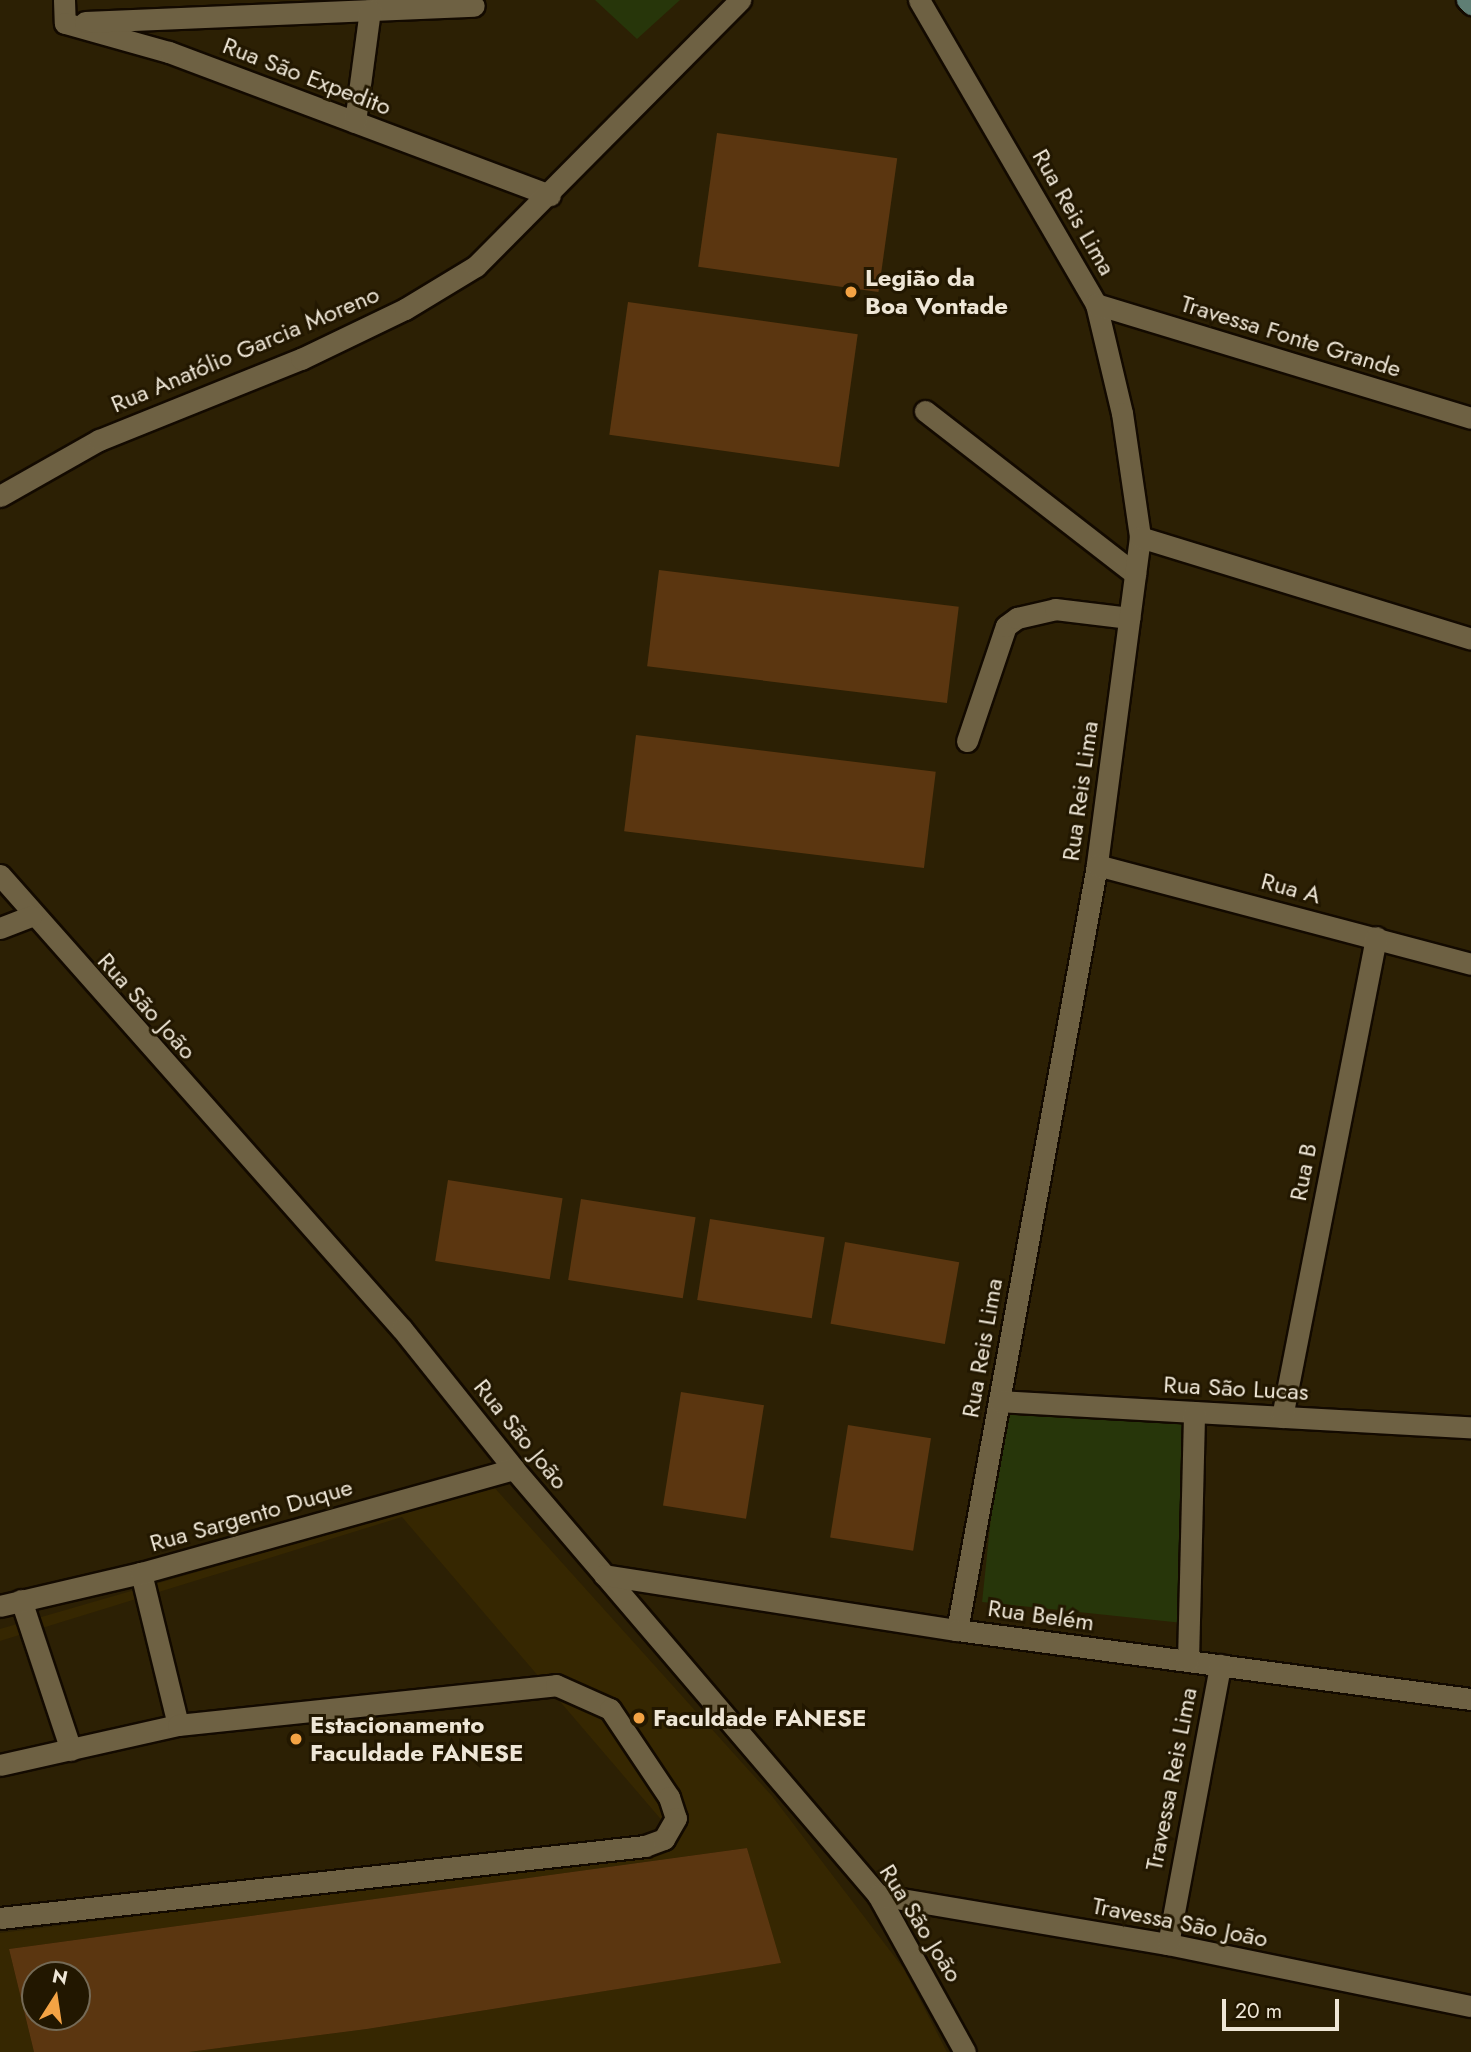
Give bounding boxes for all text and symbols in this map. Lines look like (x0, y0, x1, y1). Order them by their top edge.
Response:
street label: Rua São Expedito (219, 31, 395, 121)
street label: Rua Reis Lima (1026, 144, 1122, 280)
place label: Legião da Boa Vontade (865, 264, 1008, 320)
street label: Rua Anatólio Garcia Moreno (107, 279, 383, 419)
marker: Legião da Boa Vontade (843, 284, 859, 300)
street label: Travessa Fonte Grande (1177, 289, 1405, 383)
street label: Rua Reis Lima (1056, 719, 1104, 863)
street label: Rua A (1258, 866, 1324, 910)
street label: Rua São João (92, 947, 202, 1065)
street label: Rua B (1283, 1141, 1323, 1203)
street label: Rua Reis Lima (956, 1276, 1008, 1420)
street label: Rua São Lucas (1163, 1370, 1309, 1406)
street label: Rua São João (468, 1373, 574, 1495)
street label: Rua Sargento Duque (146, 1472, 356, 1558)
street label: Rua Belém (986, 1593, 1096, 1637)
street label: Travessa Reis Lima (1139, 1685, 1203, 1873)
place label: Faculdade FANESE (653, 1704, 866, 1732)
marker: Faculdade FANESE (631, 1710, 647, 1726)
place label: Estacionamento Faculdade FANESE (310, 1711, 523, 1767)
marker: Estacionamento Faculdade FANESE (288, 1731, 304, 1747)
street label: Rua São João (873, 1859, 969, 1987)
street label: Travessa São João (1090, 1891, 1270, 1953)
north arrow (21, 1961, 91, 2031)
text: N (50, 1962, 70, 1992)
scale bar (1226, 1986, 1343, 2030)
text: 20 m (1235, 1996, 1282, 2026)

